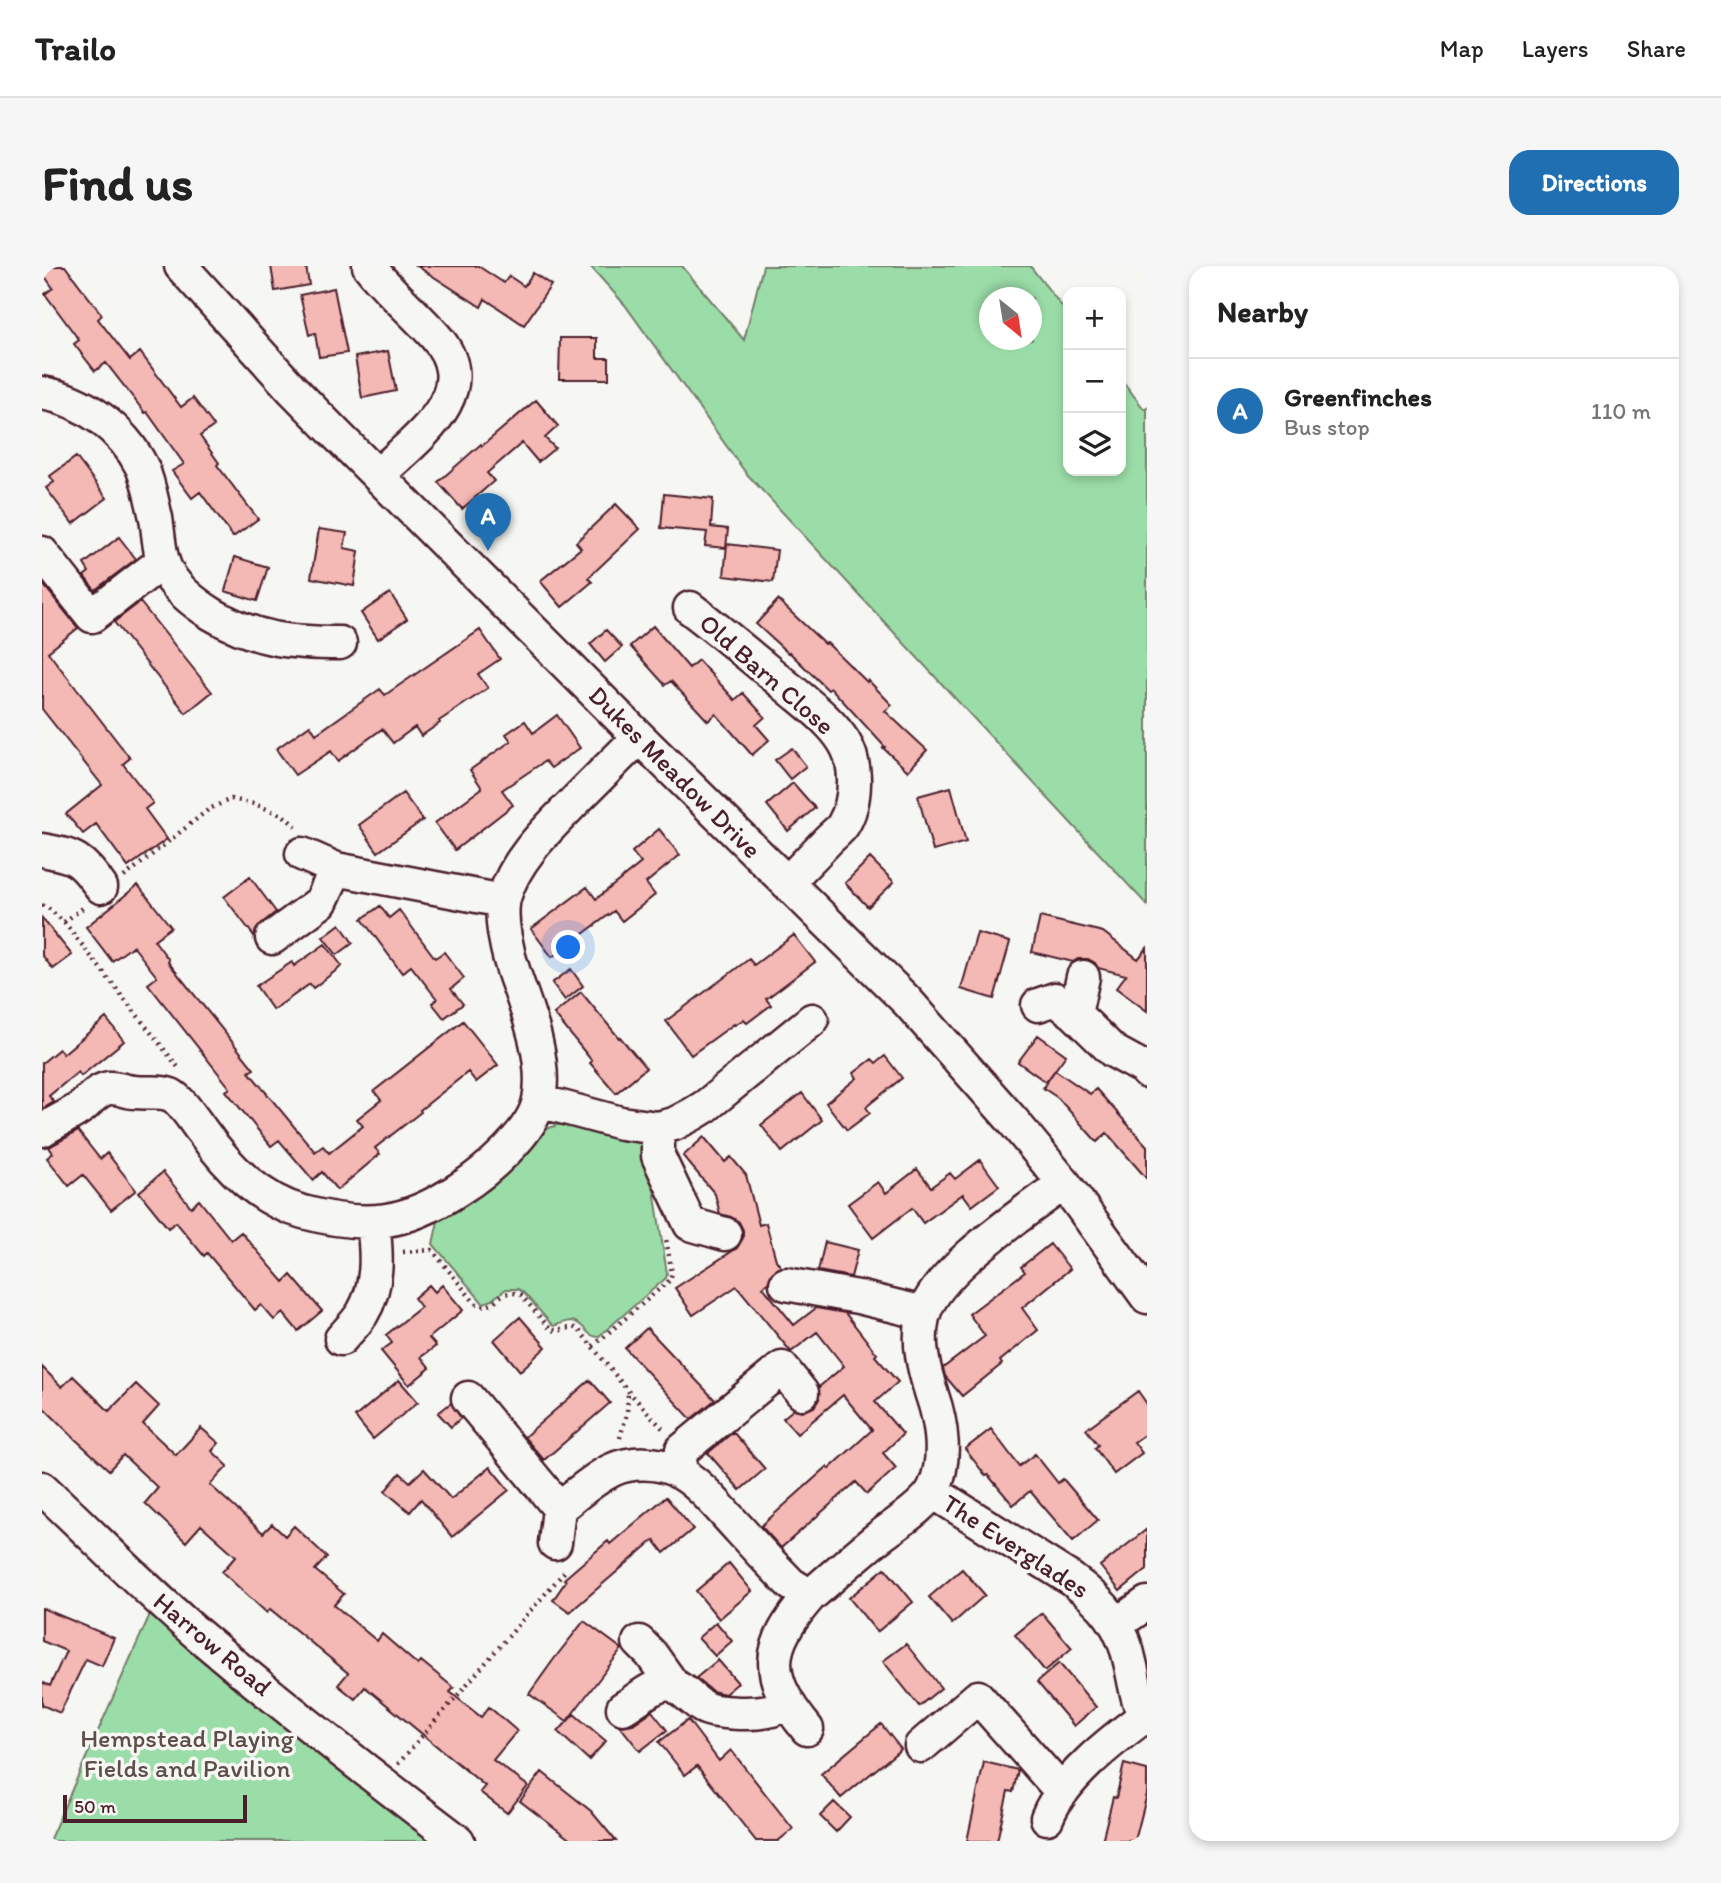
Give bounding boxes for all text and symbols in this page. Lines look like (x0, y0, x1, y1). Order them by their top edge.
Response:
text: Trailo (35, 29, 116, 68)
text: Map (1440, 34, 1484, 63)
text: Layers (1522, 34, 1589, 63)
text: Share (1627, 34, 1686, 63)
button: Directions (1509, 150, 1679, 215)
text: Find us (42, 153, 193, 212)
north arrow (979, 287, 1042, 350)
map controls (1063, 287, 1126, 476)
button: + (1063, 287, 1126, 350)
text: Nearby (1217, 293, 1308, 330)
button: − (1063, 350, 1126, 413)
text: Greenfinches (1284, 381, 1432, 413)
text: A (1233, 397, 1247, 425)
text: 110 m (1591, 397, 1651, 425)
button: layers (1063, 413, 1126, 476)
text: Bus stop (1284, 413, 1370, 441)
pin: A (465, 493, 511, 551)
street label: Old Barn Close (693, 607, 841, 741)
street label: Dukes Meadow Drive (582, 679, 768, 865)
your location (551, 930, 585, 964)
street label: The Everglades (937, 1487, 1095, 1605)
street label: Harrow Road (147, 1585, 279, 1703)
park label: Hempstead Playing Fields and Pavilion (80, 1722, 295, 1784)
scale bar (63, 1792, 247, 1824)
text: 50 m (74, 1795, 116, 1818)

